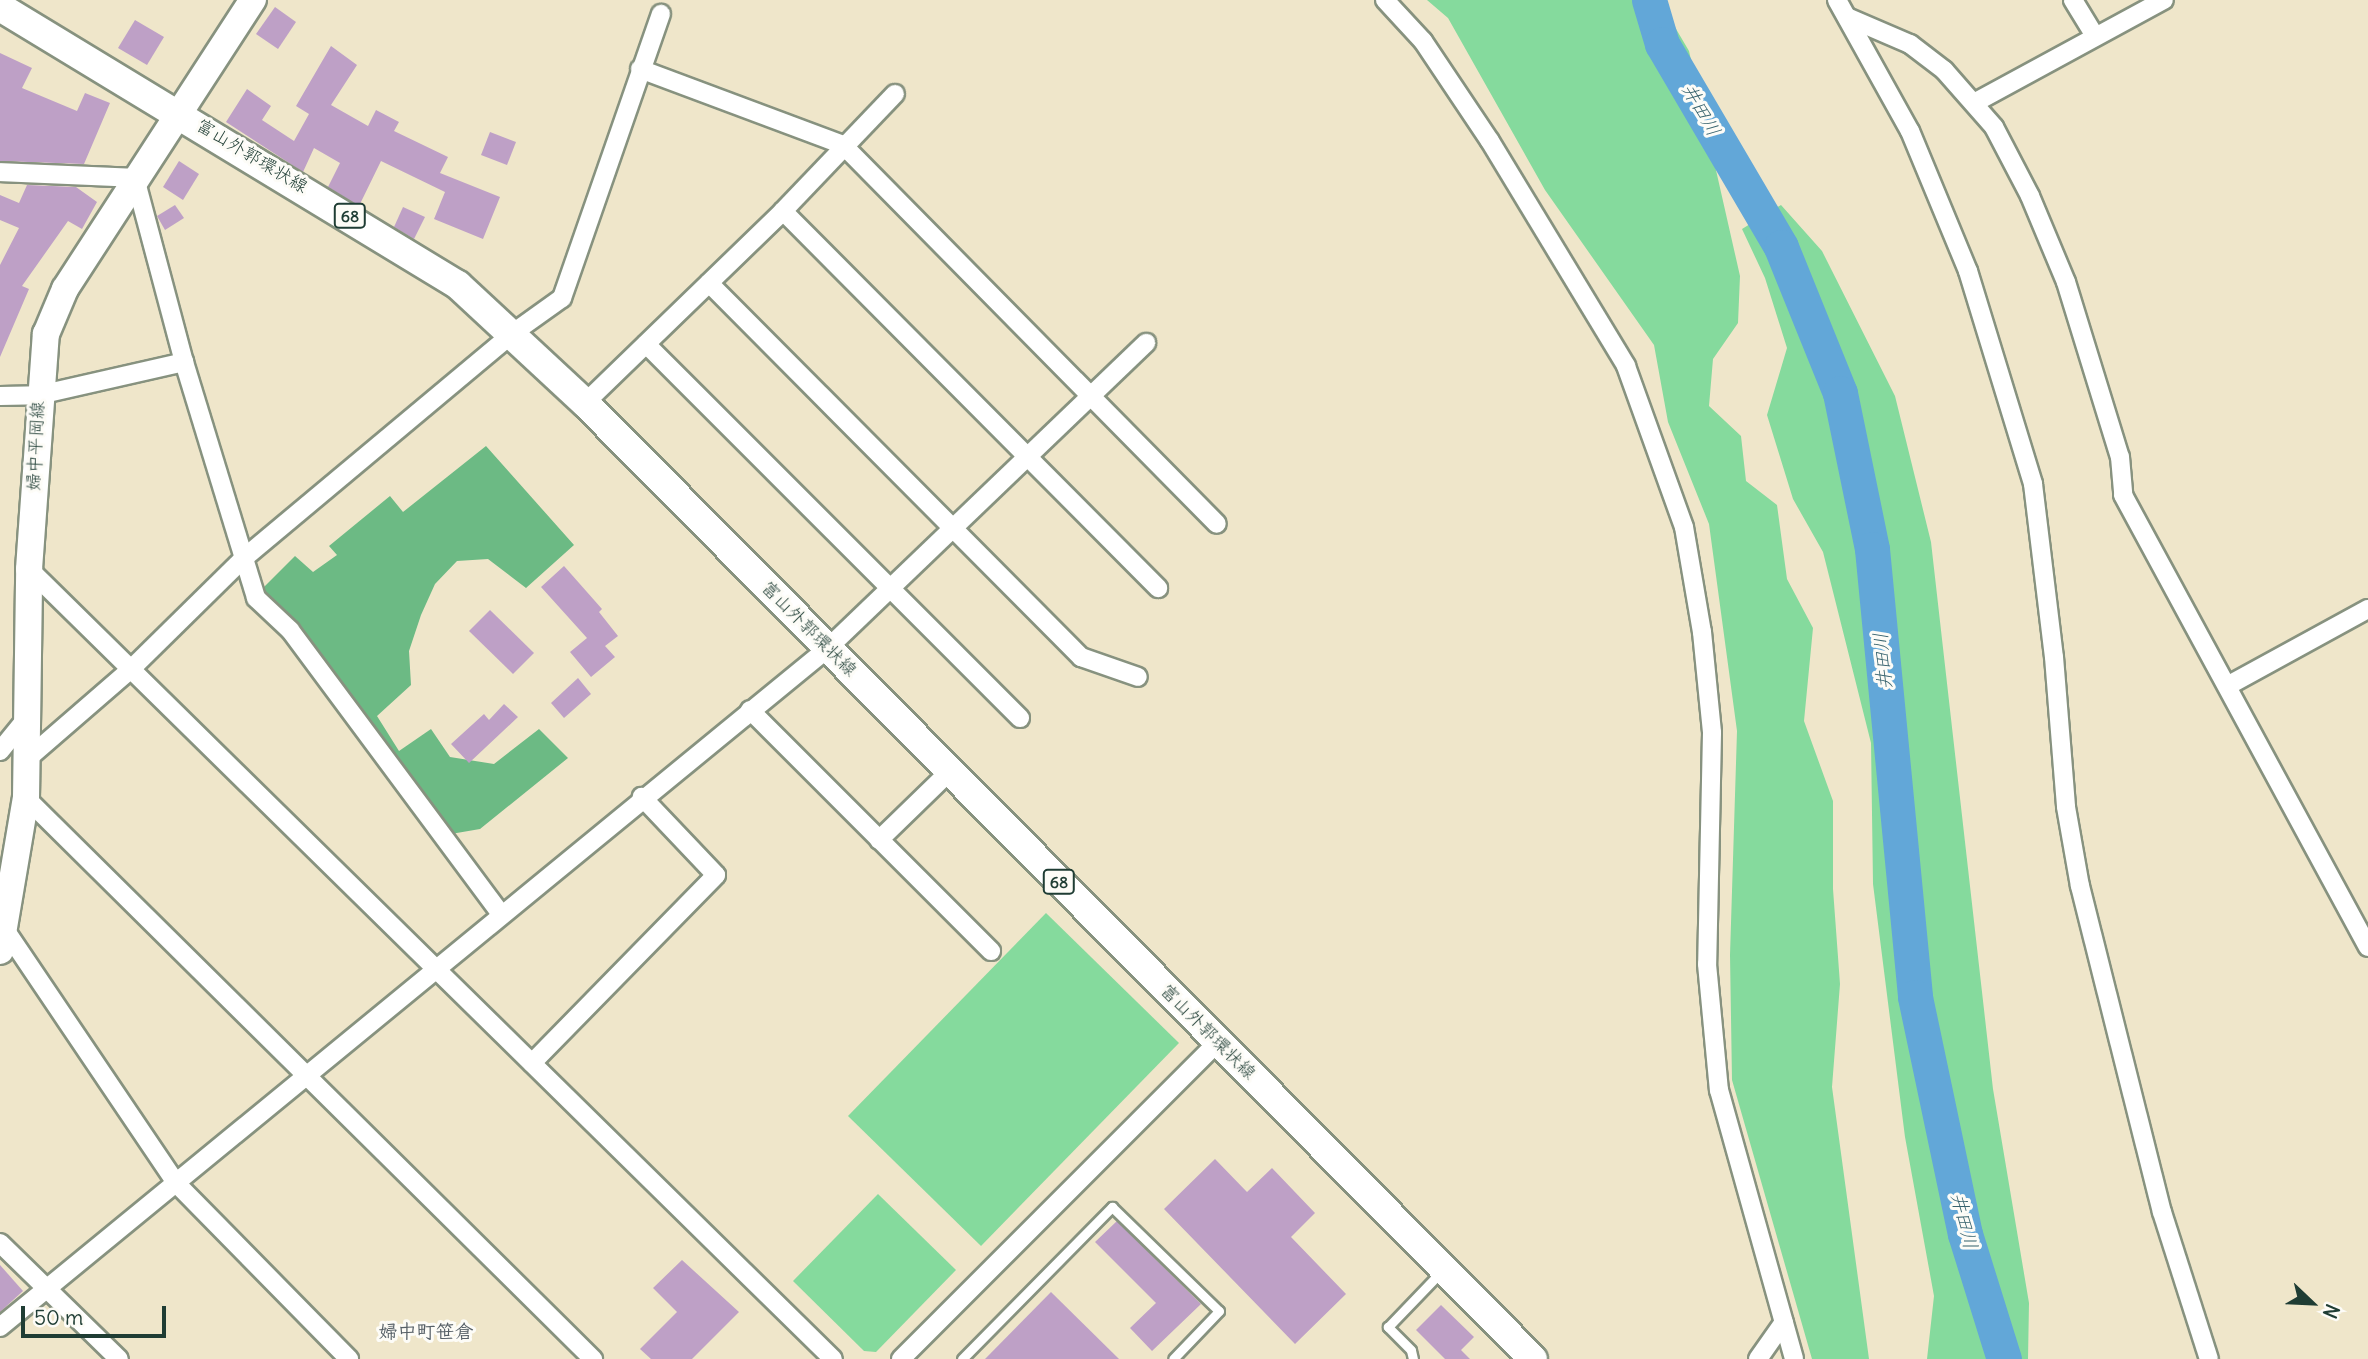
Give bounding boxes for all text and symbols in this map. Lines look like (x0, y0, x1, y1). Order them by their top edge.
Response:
water label: 井田川 (1677, 80, 1725, 140)
street label: 富山外郭環状線 (192, 114, 312, 198)
road number: 68 (332, 204, 368, 229)
street label: 婦中平岡線 (23, 400, 49, 492)
street label: 富山外郭環状線 (757, 577, 861, 681)
water label: 井田川 (1869, 632, 1897, 690)
road number: 68 (1042, 870, 1076, 894)
street label: 富山外郭環状線 (1156, 980, 1260, 1084)
water label: 井田川 (1946, 1191, 1982, 1251)
north arrow (2277, 1268, 2347, 1338)
scale bar (24, 1292, 170, 1336)
text: N (2318, 1300, 2345, 1322)
text: 50 m (34, 1304, 83, 1331)
district label: 婦中町笹倉 (379, 1321, 473, 1343)

